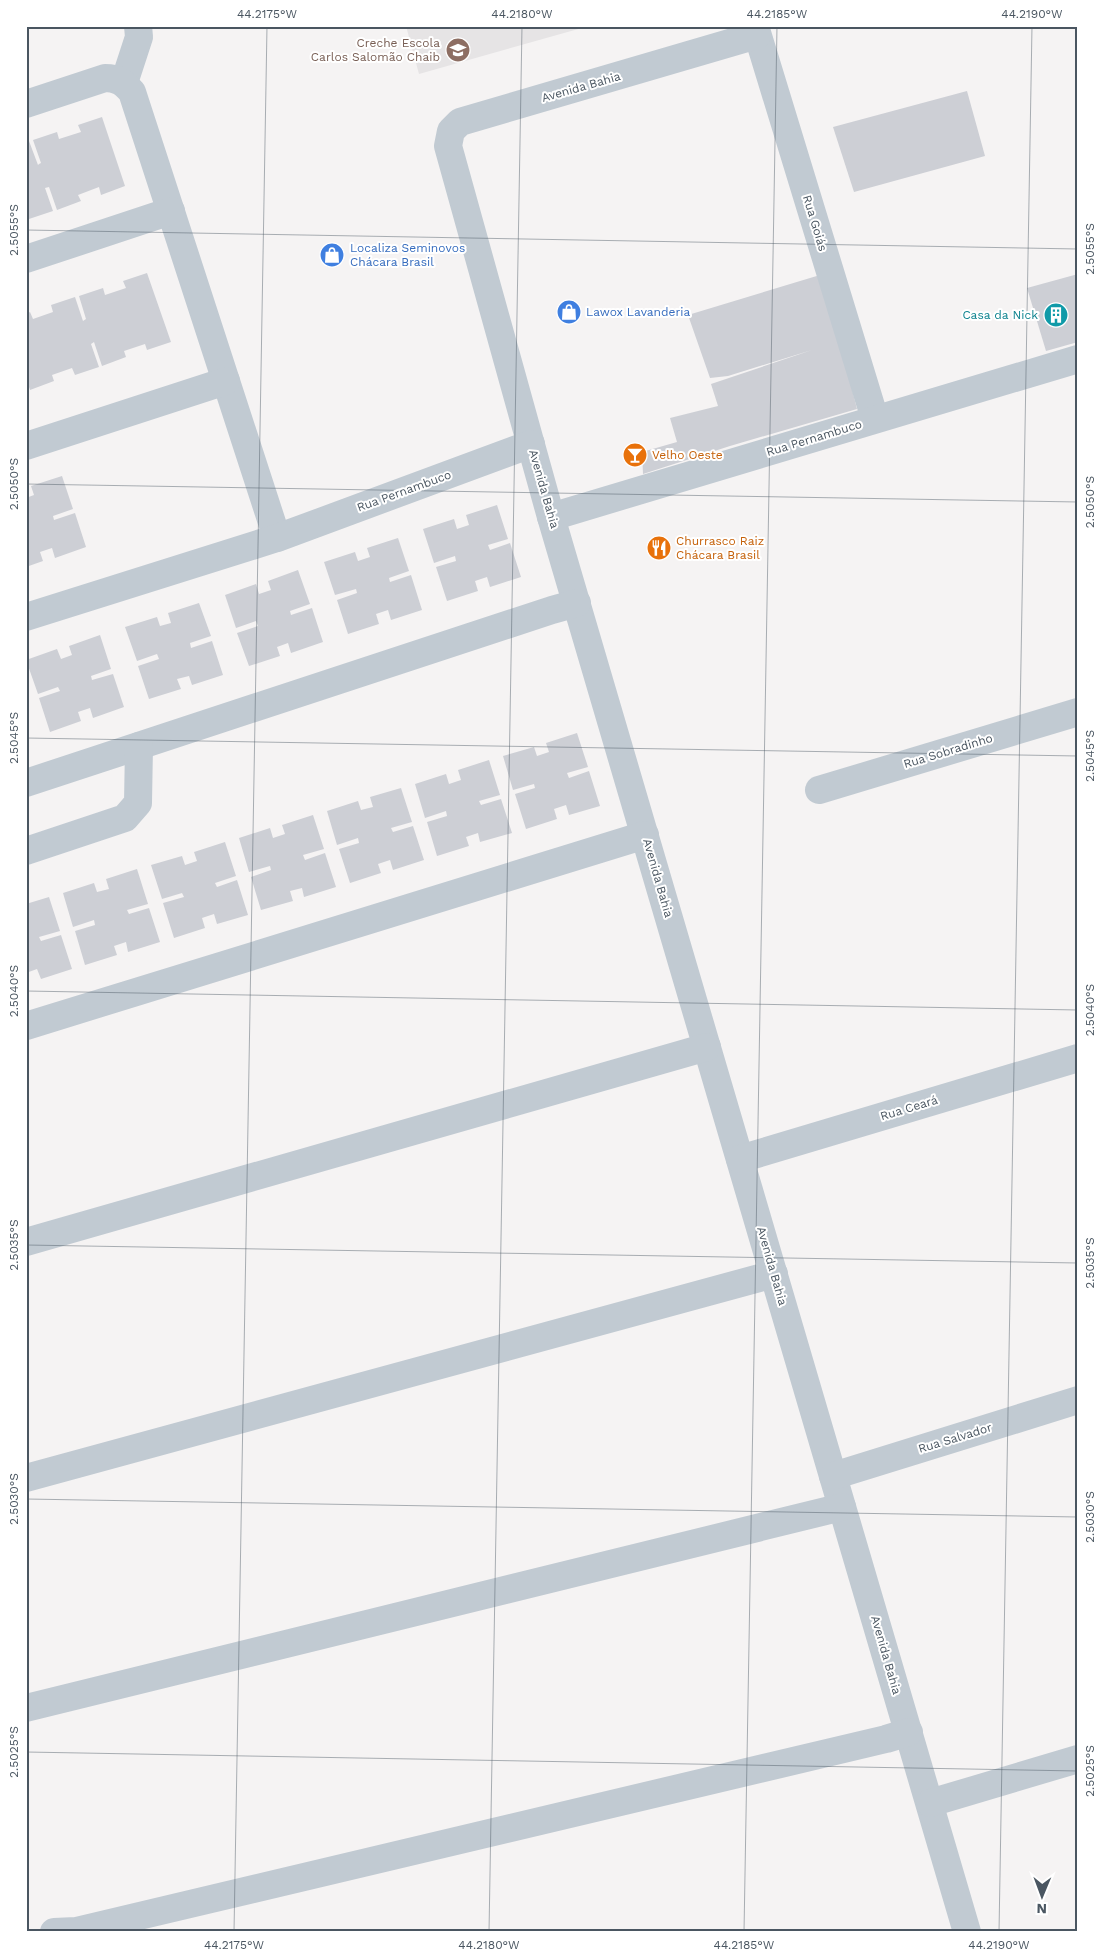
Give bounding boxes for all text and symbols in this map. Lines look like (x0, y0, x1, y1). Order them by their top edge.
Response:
text: 44.2175°W (237, 7, 298, 21)
text: 44.2180°W (491, 7, 553, 21)
text: 44.2185°W (747, 7, 808, 21)
text: 44.2190°W (1001, 7, 1063, 21)
place label: Creche Escola Carlos Salomão Chaib (311, 36, 440, 64)
school or university icon: Creche Escola Carlos Salomão Chaib (445, 37, 471, 63)
street label: Avenida Bahia (540, 69, 622, 105)
street label: Rua Goiás (800, 193, 830, 253)
text: 2.5055°S (7, 204, 21, 256)
text: 2.5055°S (1083, 223, 1097, 275)
place label: Localiza Seminovos Chácara Brasil (350, 241, 465, 269)
shop icon: Localiza Seminovos Chácara Brasil (319, 242, 345, 268)
shop icon: Lawox Lavanderia (556, 299, 582, 325)
building icon: Casa da Nick (1043, 302, 1069, 328)
place label: Lawox Lavanderia (586, 305, 690, 319)
place label: Casa da Nick (962, 308, 1038, 322)
street label: Rua Pernambuco (764, 417, 864, 459)
bar icon: Velho Oeste (622, 442, 648, 468)
street label: Avenida Bahia (526, 448, 562, 530)
place label: Velho Oeste (652, 448, 723, 462)
text: 2.5050°S (7, 458, 21, 510)
street label: Rua Pernambuco (355, 467, 453, 515)
text: 2.5050°S (1083, 476, 1097, 528)
place label: Churrasco Raiz Chácara Brasil (676, 534, 764, 562)
restaurant icon: Churrasco Raiz Chácara Brasil (646, 535, 672, 561)
text: 2.5045°S (7, 712, 21, 764)
text: 2.5045°S (1083, 730, 1097, 782)
street label: Rua Sobradinho (902, 731, 994, 771)
street label: Avenida Bahia (640, 837, 676, 919)
text: 2.5040°S (7, 965, 21, 1017)
text: 2.5040°S (1083, 984, 1097, 1036)
street label: Rua Ceará (879, 1093, 940, 1123)
text: 2.5035°S (7, 1219, 21, 1271)
street label: Avenida Bahia (754, 1225, 790, 1307)
text: 2.5035°S (1083, 1237, 1097, 1289)
street label: Rua Salvador (917, 1420, 994, 1456)
text: 2.5030°S (7, 1473, 21, 1525)
text: 2.5030°S (1083, 1491, 1097, 1543)
street label: Avenida Bahia (868, 1614, 904, 1696)
text: 2.5025°S (7, 1726, 21, 1778)
text: 2.5025°S (1083, 1745, 1097, 1797)
north arrow (1016, 1870, 1066, 1920)
text: N (1036, 1901, 1047, 1917)
text: 44.2175°W (204, 1938, 265, 1952)
text: 44.2180°W (458, 1938, 520, 1952)
text: 44.2185°W (714, 1938, 775, 1952)
text: 44.2190°W (968, 1938, 1030, 1952)

